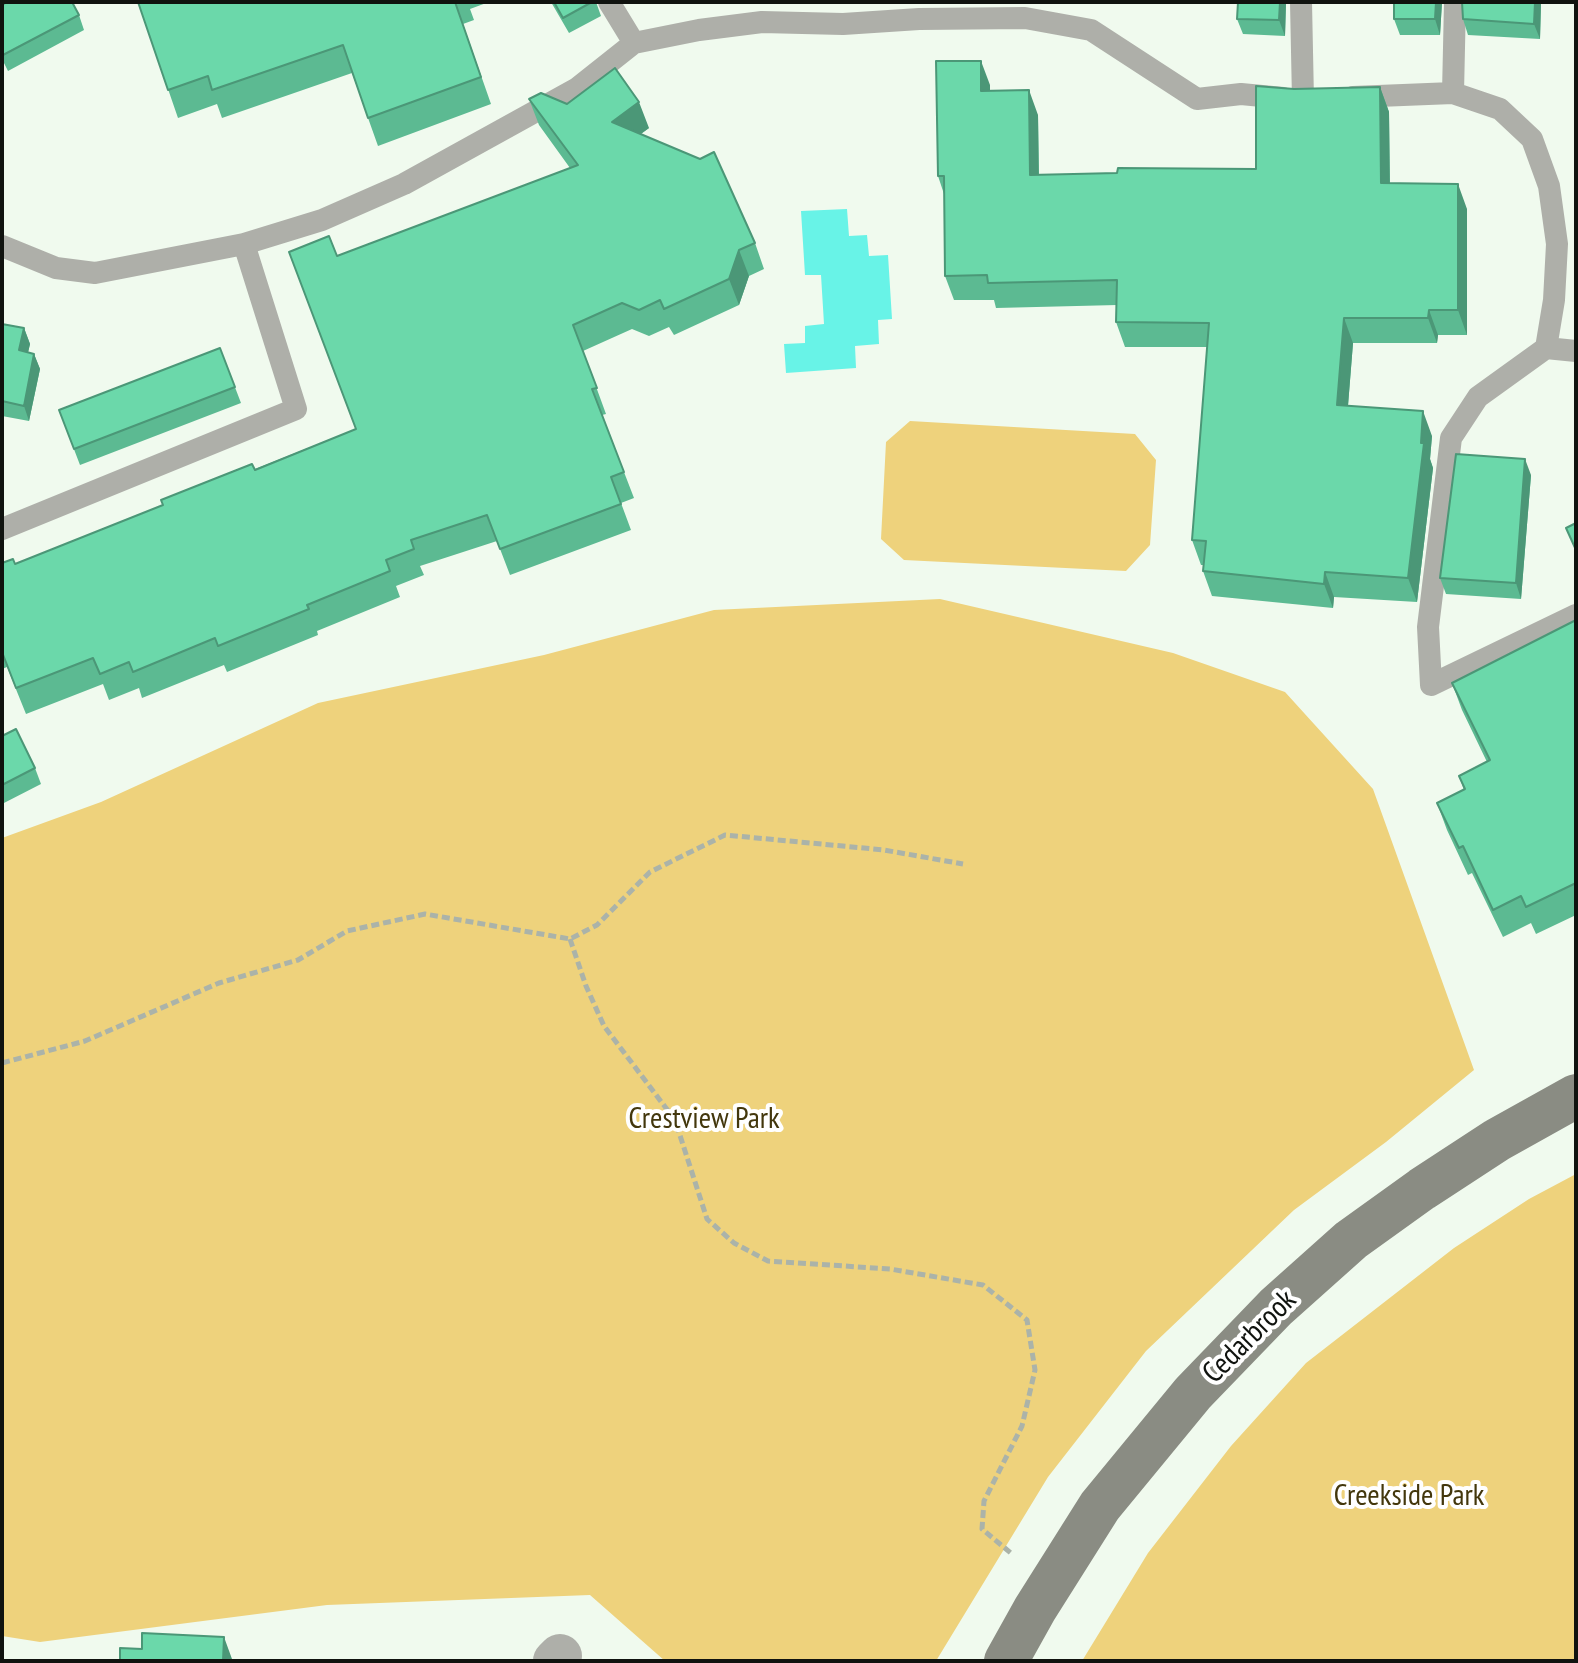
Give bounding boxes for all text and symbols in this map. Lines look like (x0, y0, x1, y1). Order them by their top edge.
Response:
park label: Crestview Park (628, 1101, 780, 1137)
street label: Cedarbrook (1196, 1283, 1304, 1391)
park label: Creekside Park (1334, 1478, 1484, 1514)

